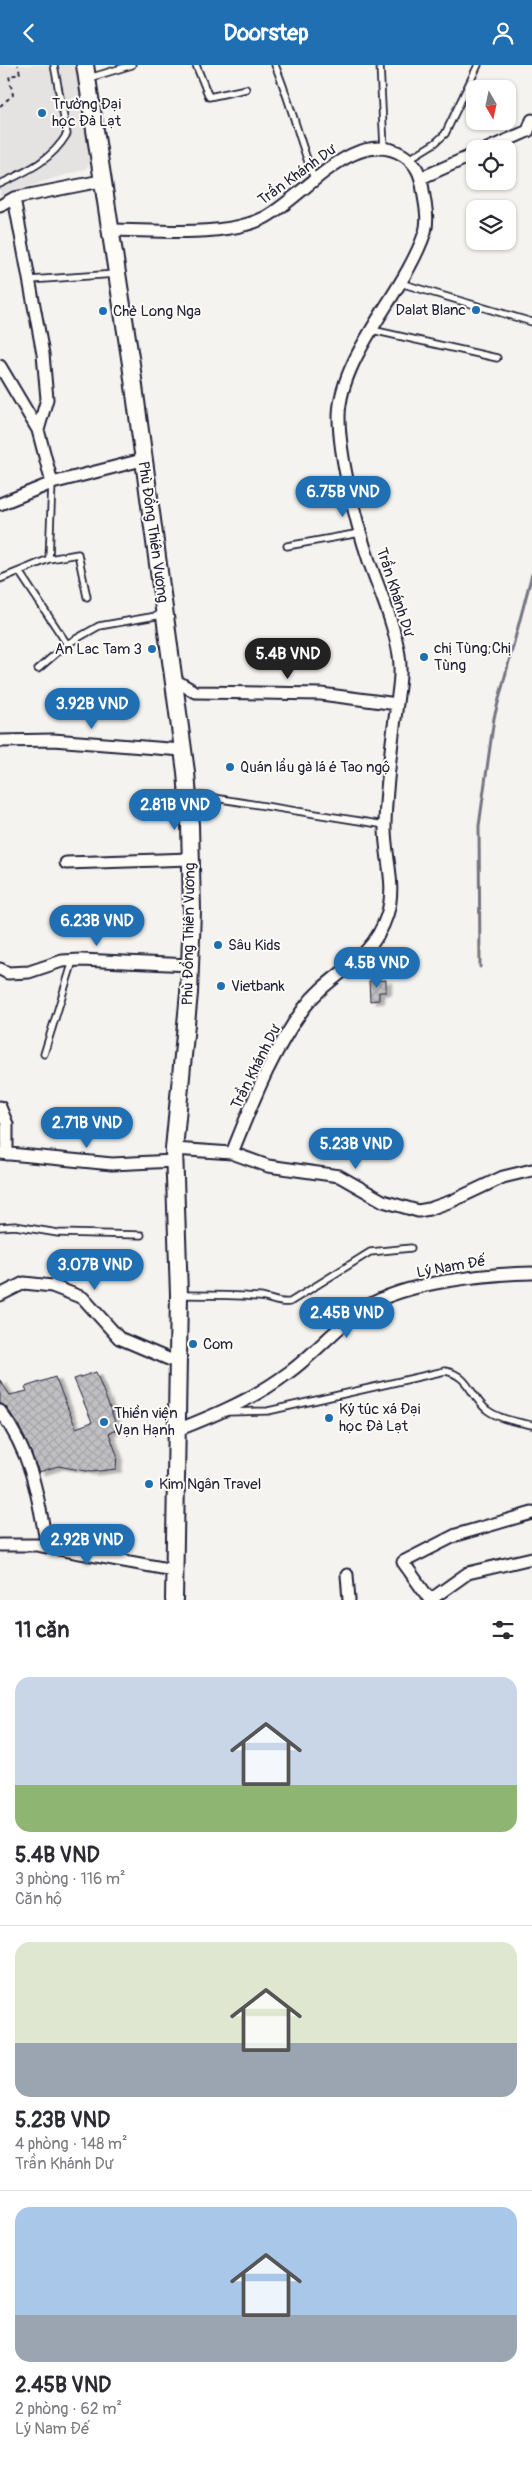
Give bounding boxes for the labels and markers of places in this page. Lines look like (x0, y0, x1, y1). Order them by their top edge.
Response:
place label: Trường Đại học Đà Lạt (52, 95, 122, 131)
marker: Trường Đại học Đà Lạt (36, 107, 48, 119)
place label: Dalat Blanc (396, 301, 466, 320)
place label: Chè Long Nga (113, 302, 201, 321)
marker: Dalat Blanc (470, 304, 482, 316)
marker: Chè Long Nga (97, 305, 109, 317)
pin: 6.75B VND (286, 475, 400, 518)
pin: 5.4B VND (236, 637, 340, 680)
place label: chị Tùng;Chị Tùng (434, 639, 512, 675)
place label: An Lac Tam 3 (55, 640, 142, 659)
marker: An Lac Tam 3 (146, 643, 158, 655)
marker: chị Tùng;Chị Tùng (418, 651, 430, 663)
pin: 3.92B VND (35, 687, 149, 730)
place label: Quán lẩu gà lá é Tao ngộ (240, 758, 390, 777)
marker: Quán lẩu gà lá é Tao ngộ (224, 761, 236, 773)
pin: 2.81B VND (118, 789, 232, 831)
pin: 6.23B VND (40, 905, 154, 947)
place label: Sâu Kids (228, 936, 281, 955)
marker: Sâu Kids (212, 939, 224, 951)
pin: 4.5B VND (325, 947, 429, 989)
place label: Vietbank (231, 977, 285, 996)
marker: Vietbank (215, 980, 227, 992)
pin: 2.71B VND (30, 1107, 144, 1149)
pin: 5.23B VND (299, 1127, 413, 1170)
pin: 3.07B VND (38, 1249, 152, 1291)
pin: 2.45B VND (290, 1297, 404, 1339)
place label: Com (203, 1335, 233, 1354)
marker: Com (187, 1338, 199, 1350)
place label: Ký túc xá Đại học Đà Lạt (339, 1400, 421, 1436)
place label: Thiền viện Vạn Hạnh (114, 1404, 178, 1440)
marker: Ký túc xá Đại học Đà Lạt (323, 1412, 335, 1424)
marker: Thiền viện Vạn Hạnh (98, 1416, 110, 1428)
place label: Kim Ngân Travel (159, 1475, 261, 1494)
marker: Kim Ngân Travel (143, 1478, 155, 1490)
pin: 2.92B VND (30, 1523, 144, 1566)

